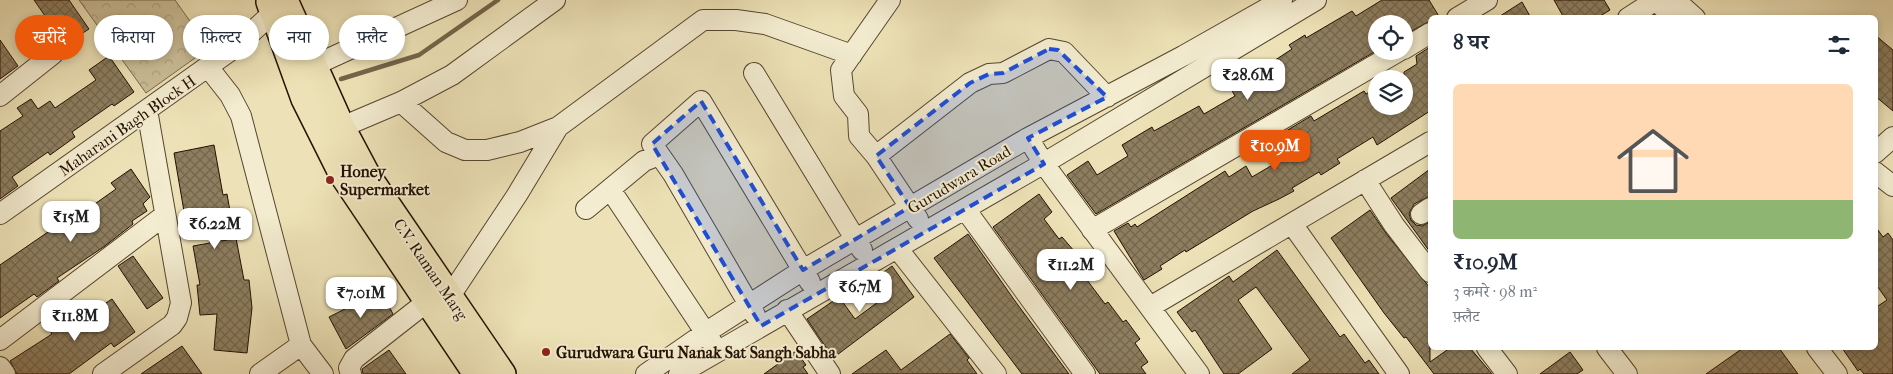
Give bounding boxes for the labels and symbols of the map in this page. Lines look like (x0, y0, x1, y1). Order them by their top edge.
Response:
pin: ₹28.6M (1207, 58, 1289, 101)
street label: Maharani Bagh Block H (55, 71, 200, 180)
pin: ₹10.9M (1234, 130, 1316, 172)
street label: Gurudwara Road (904, 141, 1015, 218)
place label: Honey Supermarket (340, 162, 430, 200)
marker: Honey Supermarket (324, 174, 336, 186)
pin: ₹15M (41, 200, 101, 243)
pin: ₹6.22M (174, 208, 256, 250)
street label: C.V. Raman Marg (390, 215, 472, 324)
pin: ₹11.2M (1030, 248, 1112, 291)
pin: ₹6.7M (825, 270, 895, 313)
pin: ₹7.01M (320, 276, 402, 319)
pin: ₹11.8M (34, 300, 116, 342)
place label: Gurudwara Guru Nanak Sat Sangh Sabha (556, 343, 836, 363)
marker: Gurudwara Guru Nanak Sat Sangh Sabha (540, 346, 552, 358)

